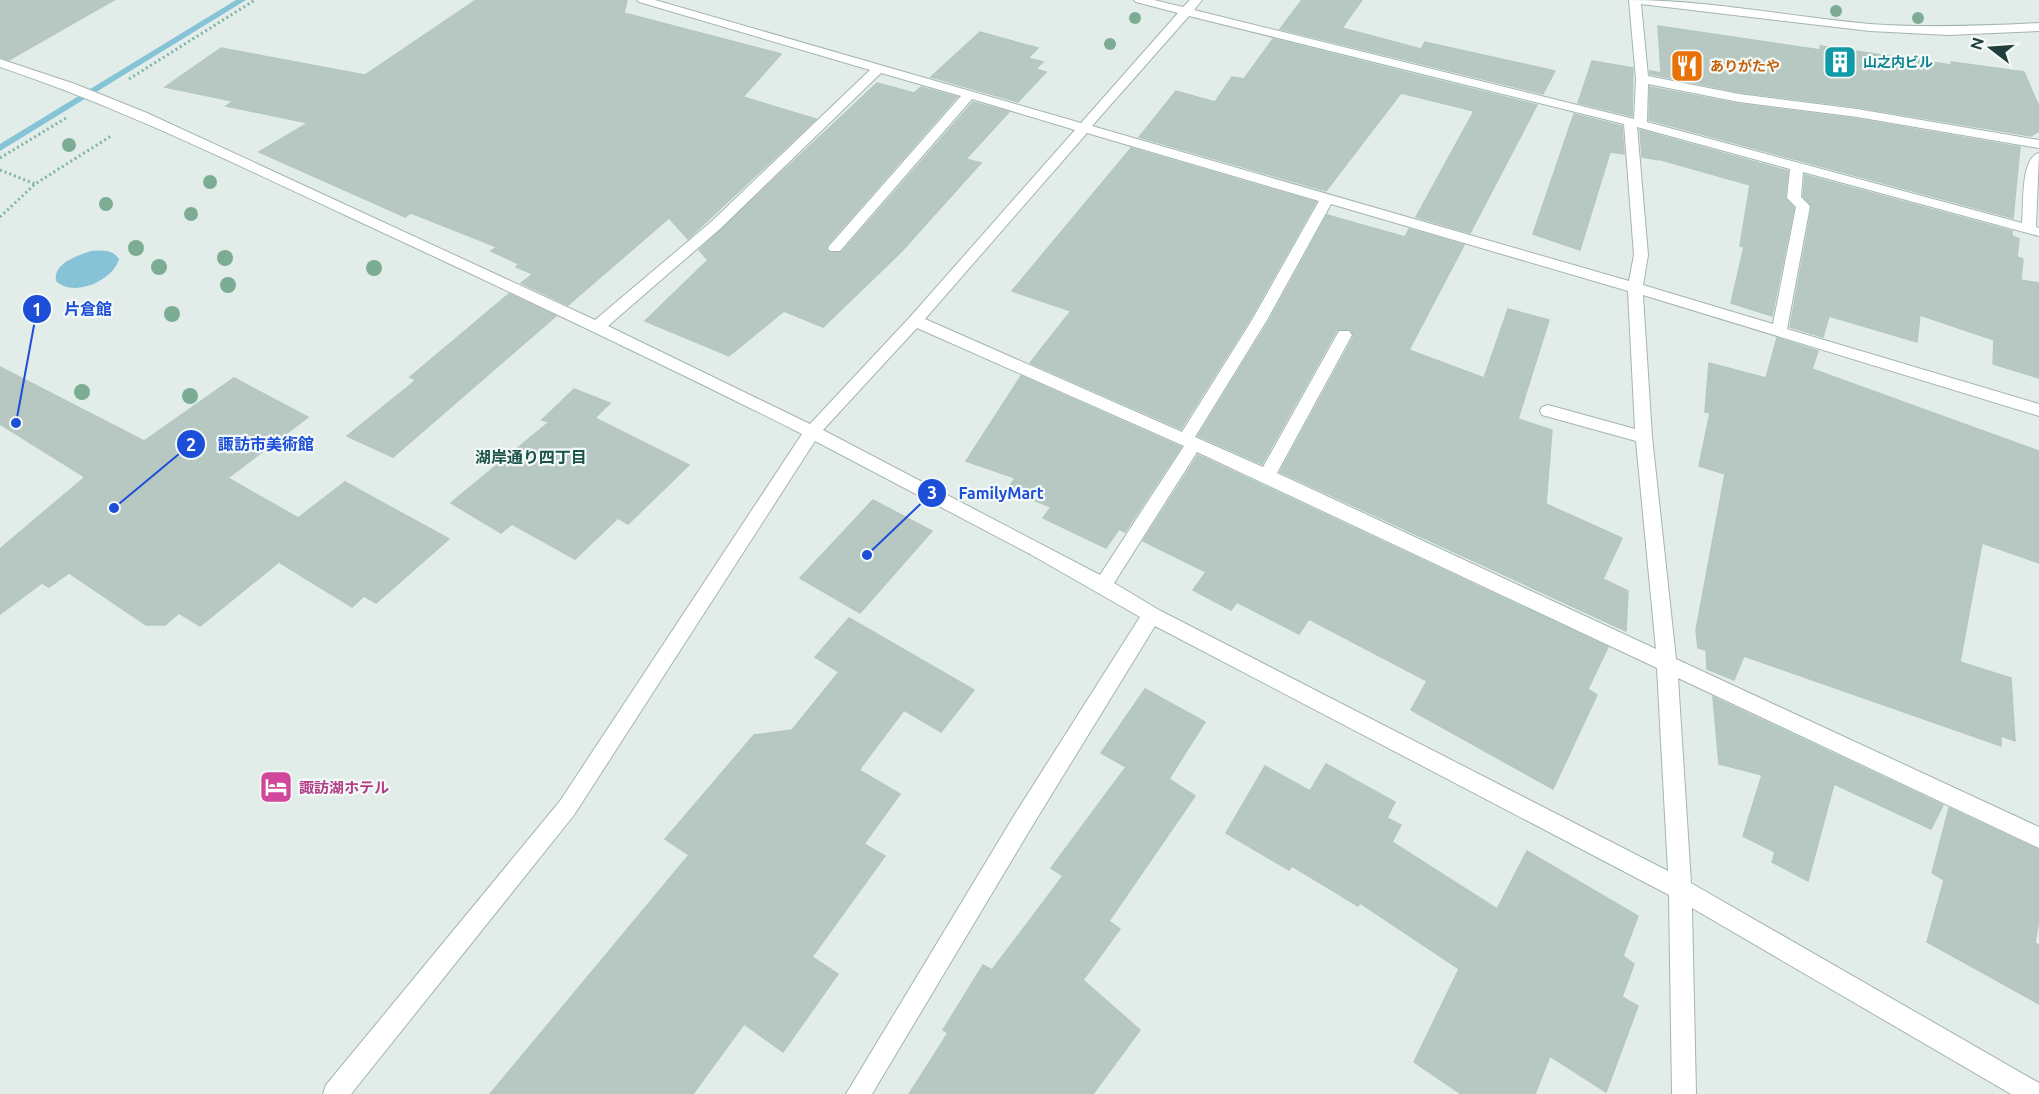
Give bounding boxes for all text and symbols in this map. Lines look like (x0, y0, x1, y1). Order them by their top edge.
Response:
north arrow (1961, 18, 2021, 78)
text: N (1966, 35, 1987, 52)
building icon: 山之内ビル (1822, 44, 1858, 80)
restaurant icon: ありがたや (1669, 48, 1705, 84)
place label: 山之内ビル (1863, 54, 1933, 70)
place label: ありがたや (1710, 58, 1780, 74)
callout: 片倉館 (22, 292, 124, 326)
text: 1 (32, 299, 42, 319)
text: 片倉館 (64, 300, 112, 318)
callout: 諏訪市美術館 (176, 427, 326, 461)
text: 2 (186, 434, 196, 454)
text: 諏訪市美術館 (218, 435, 314, 453)
district label: 湖岸通り四丁目 (475, 448, 587, 466)
callout: FamilyMart (917, 476, 1056, 510)
text: 3 (927, 482, 937, 502)
text: FamilyMart (958, 484, 1044, 502)
hotel icon: 諏訪湖ホテル (258, 769, 294, 805)
place label: 諏訪湖ホテル (299, 779, 389, 796)

